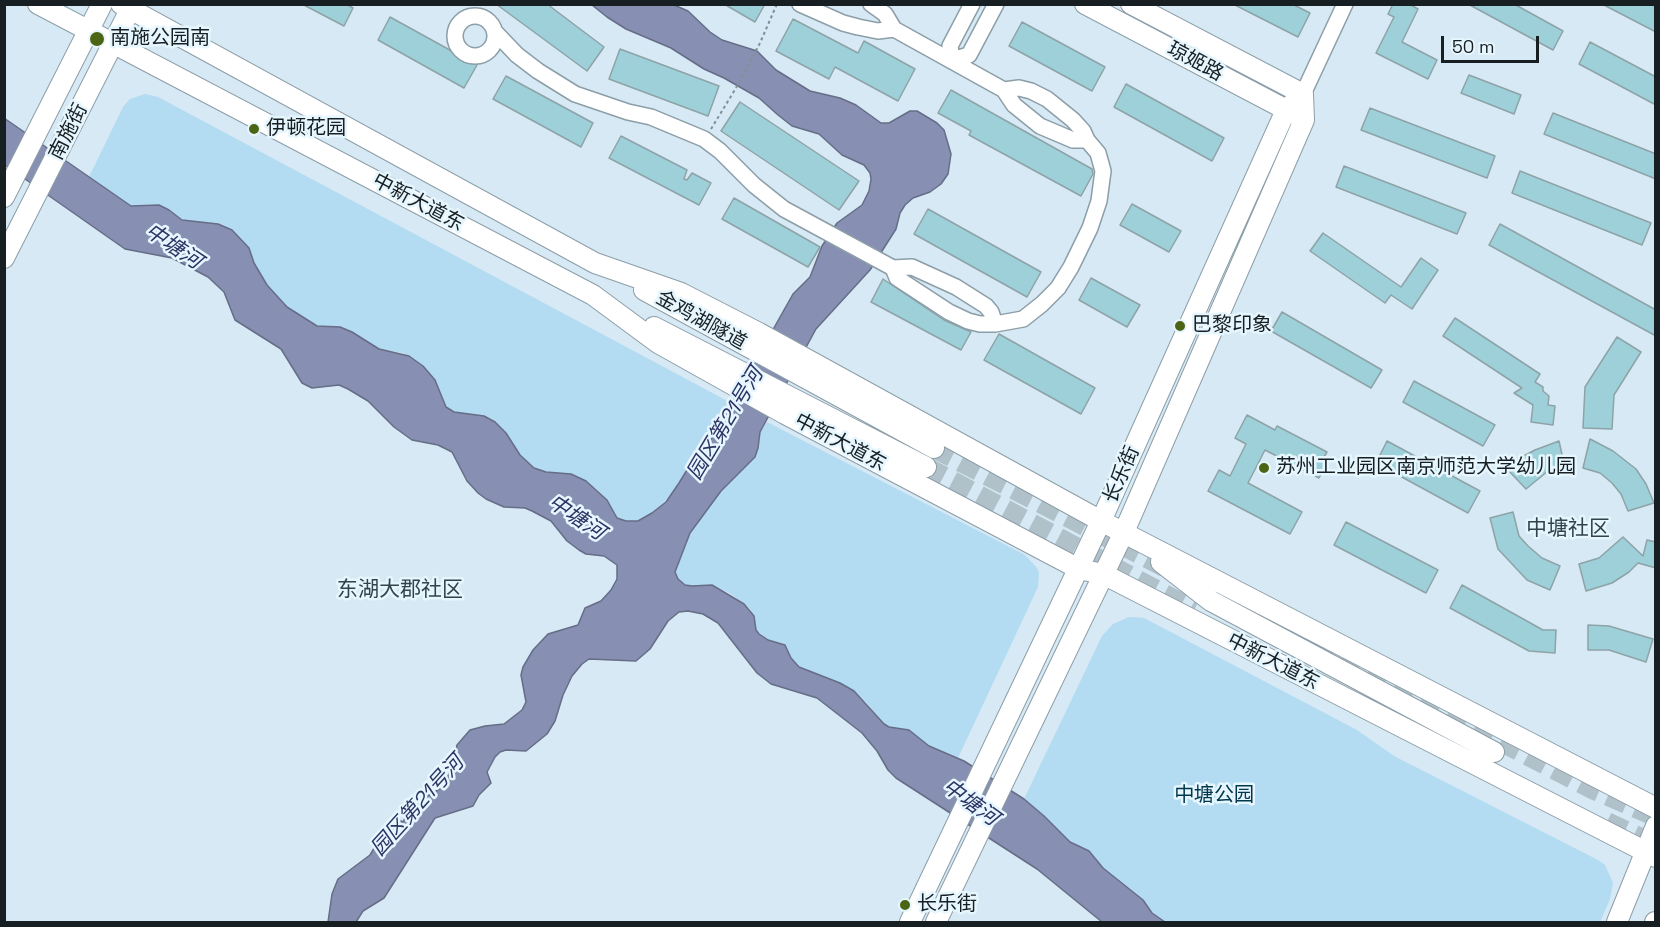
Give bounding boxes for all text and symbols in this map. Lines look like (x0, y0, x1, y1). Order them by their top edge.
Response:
scale bar (1444, 24, 1542, 62)
place label: 南施公园南 (110, 27, 210, 51)
marker: 南施公园南 (88, 30, 106, 48)
text: 50 m (1452, 35, 1494, 58)
street label: 琼姬路 (1163, 37, 1227, 87)
street label: 南施街 (45, 100, 93, 164)
place label: 伊顿花园 (266, 117, 346, 141)
marker: 伊顿花园 (247, 122, 261, 136)
street label: 中新大道东 (368, 169, 468, 237)
water label: 中塘河 (140, 219, 206, 275)
street label: 金鸡湖隧道 (651, 286, 751, 356)
place label: 巴黎印象 (1192, 314, 1272, 338)
marker: 巴黎印象 (1173, 319, 1187, 333)
water label: 园区第21号河 (683, 363, 769, 485)
street label: 中新大道东 (790, 409, 890, 477)
street label: 长乐街 (1099, 443, 1145, 507)
place label: 苏州工业园区南京师范大学幼儿园 (1276, 456, 1576, 480)
marker: 苏州工业园区南京师范大学幼儿园 (1257, 461, 1271, 475)
water label: 中塘河 (543, 490, 609, 546)
district label: 中塘社区 (1526, 516, 1610, 542)
district label: 东湖大郡社区 (337, 577, 463, 603)
street label: 中新大道东 (1223, 629, 1323, 695)
water label: 园区第21号河 (366, 751, 470, 861)
water label: 中塘河 (937, 774, 1003, 832)
park label: 中塘公园 (1174, 784, 1254, 808)
place label: 长乐街 (917, 893, 977, 917)
marker: 长乐街 (898, 898, 912, 912)

